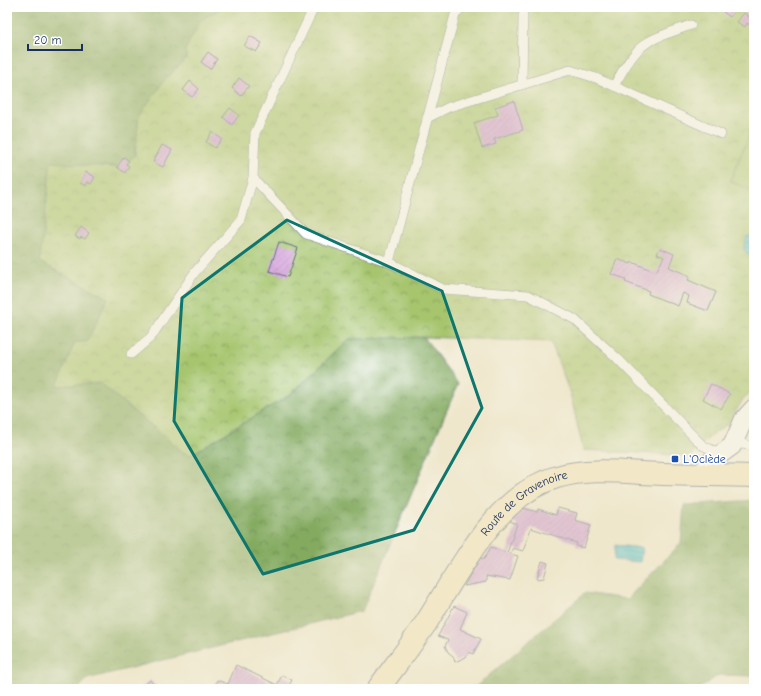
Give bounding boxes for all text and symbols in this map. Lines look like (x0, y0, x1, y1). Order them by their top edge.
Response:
scale bar (28, 26, 82, 52)
text: 20 m (34, 33, 62, 47)
place label: L'Oclède (683, 452, 726, 466)
marker: L'Oclède (670, 454, 680, 464)
street label: Route de Gravenoire (478, 468, 569, 539)

